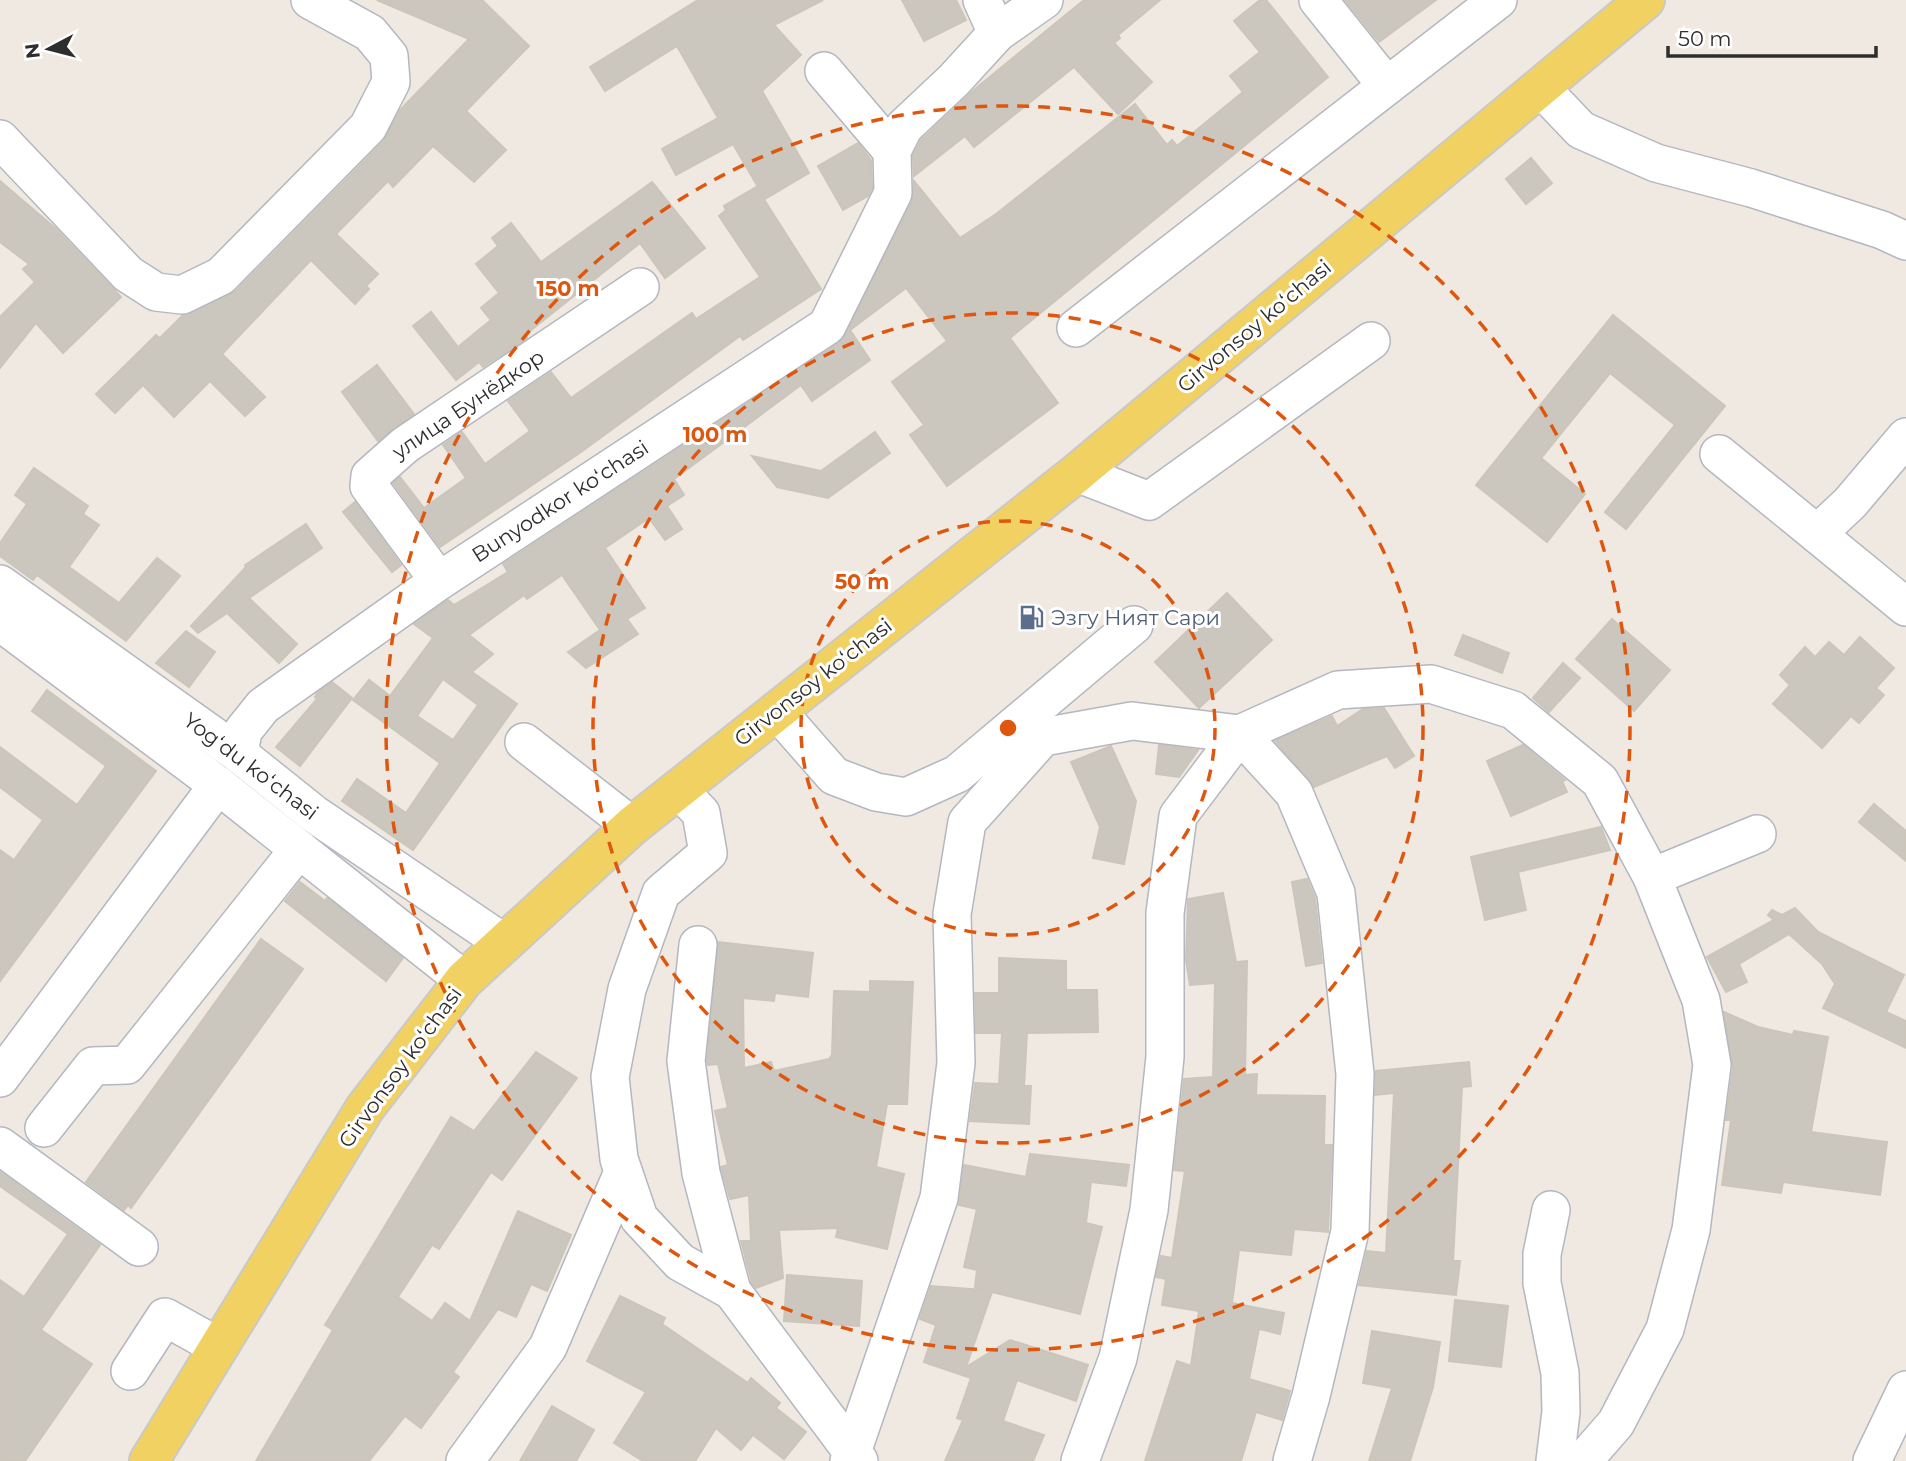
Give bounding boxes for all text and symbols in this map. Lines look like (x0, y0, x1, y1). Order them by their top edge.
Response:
north arrow (14, 14, 84, 84)
scale bar (1668, 14, 1876, 58)
text: 50 m (1678, 26, 1732, 51)
text: N (20, 42, 45, 60)
street label: Girvonsoy koʻchasi (1172, 254, 1336, 398)
text: 150 m (537, 276, 599, 301)
street label: улица Бунёдкор (386, 344, 549, 465)
text: 100 m (683, 422, 747, 447)
street label: Bunyodkor koʻchasi (467, 435, 653, 567)
text: 50 m (835, 569, 889, 594)
fuel station icon: Эзгу Ният Сари (1017, 603, 1045, 631)
place label: Эзгу Ният Сари (1051, 605, 1220, 630)
street label: Girvonsoy koʻchasi (729, 613, 897, 751)
street label: Yogʻdu koʻchasi (179, 707, 323, 825)
centre of rings (996, 716, 1020, 740)
street label: Girvonsoy koʻchasi (333, 982, 467, 1152)

